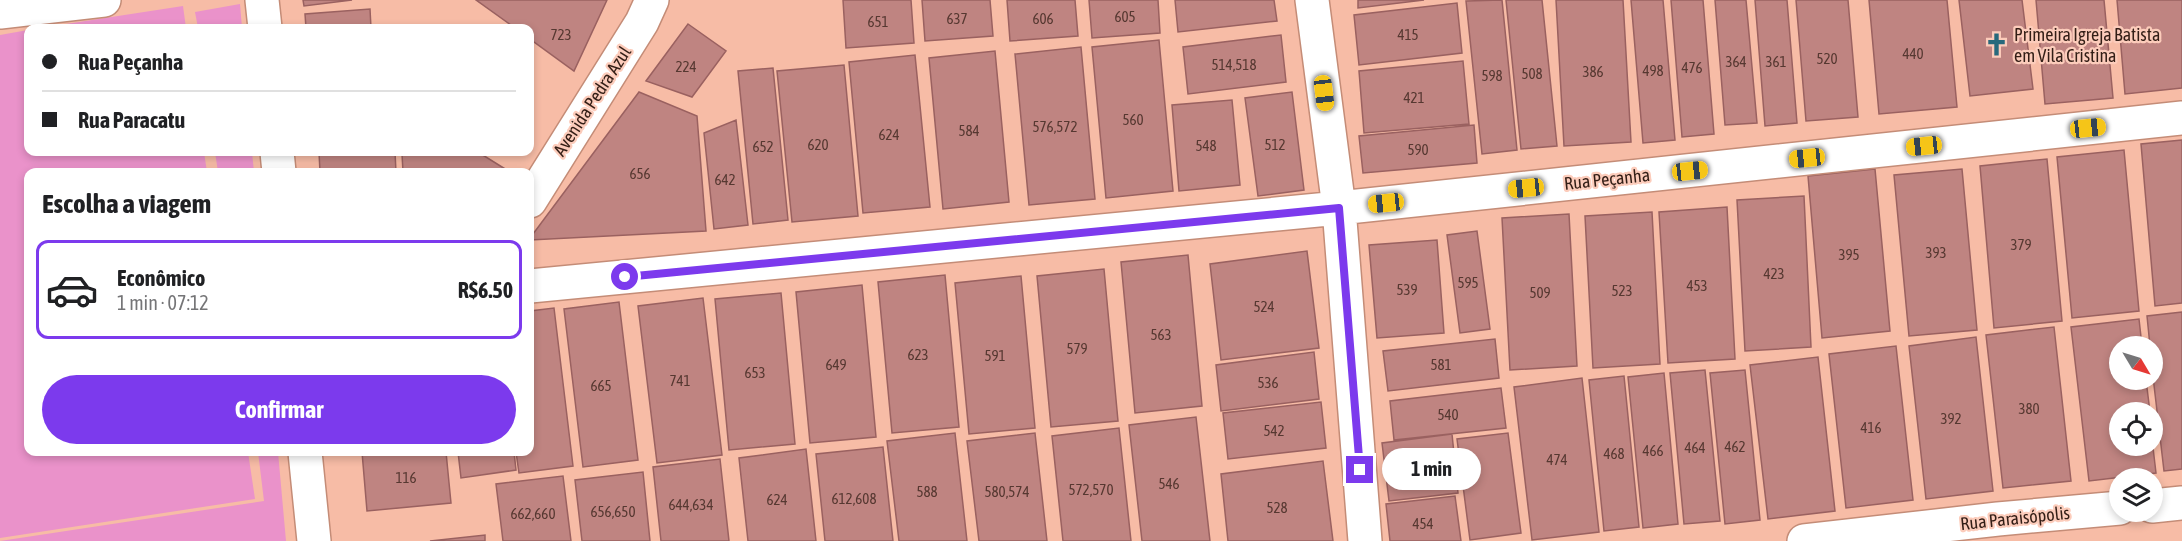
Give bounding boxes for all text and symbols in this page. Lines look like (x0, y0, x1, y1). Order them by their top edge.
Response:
house number: 605 (1114, 8, 1136, 25)
house number: 637 (946, 10, 968, 27)
house number: 606 (1032, 10, 1054, 27)
house number: 651 (867, 13, 889, 30)
place label: Primeira Igreja Batista em Vila Cristina (2014, 24, 2160, 66)
house number: 723 (550, 26, 572, 43)
house number: 415 (1397, 26, 1419, 43)
church icon: Primeira Igreja Batista em Vila Cristina (1983, 31, 2009, 57)
street label: Avenida Pedra Azul (549, 42, 635, 160)
house number: 440 (1902, 45, 1924, 62)
text: Rua Peçanha (78, 49, 183, 75)
house number: 520 (1816, 50, 1838, 67)
house number: 364 (1725, 53, 1747, 70)
house number: 361 (1765, 53, 1787, 70)
house number: 514,518 (1212, 56, 1256, 73)
house number: 224 (675, 58, 697, 75)
house number: 476 (1681, 59, 1703, 76)
house number: 498 (1642, 62, 1664, 79)
house number: 386 (1582, 63, 1604, 80)
house number: 508 (1521, 65, 1543, 82)
house number: 598 (1481, 67, 1503, 84)
car (1313, 74, 1335, 112)
house number: 421 (1403, 89, 1425, 106)
text: Rua Paracatu (78, 107, 185, 133)
house number: 560 (1122, 111, 1144, 128)
car (2069, 117, 2107, 139)
house number: 576,572 (1033, 118, 1077, 135)
house number: 584 (958, 122, 980, 139)
house number: 624 (878, 126, 900, 143)
car (1905, 135, 1943, 157)
house number: 620 (807, 136, 829, 153)
house number: 512 (1264, 136, 1286, 153)
house number: 548 (1195, 137, 1217, 154)
house number: 652 (752, 138, 774, 155)
house number: 590 (1407, 141, 1429, 158)
car (1788, 147, 1826, 169)
car (1671, 160, 1709, 182)
street label: Rua Peçanha (1563, 164, 1651, 194)
house number: 656 (629, 165, 651, 182)
house number: 642 (714, 171, 736, 188)
car (1507, 177, 1545, 199)
text: Escolha a viagem (42, 188, 211, 219)
car (1367, 192, 1405, 214)
house number: 379 (2010, 236, 2032, 253)
house number: 393 (1925, 244, 1947, 261)
house number: 395 (1838, 246, 1860, 263)
icon: car (45, 263, 99, 317)
route start (611, 263, 638, 290)
text: Econômico (117, 265, 205, 291)
house number: 423 (1763, 265, 1785, 282)
house number: 595 (1457, 274, 1479, 291)
text: R$6.50 (458, 277, 513, 303)
house number: 453 (1686, 277, 1708, 294)
house number: 539 (1396, 281, 1418, 298)
house number: 523 (1611, 282, 1633, 299)
house number: 509 (1529, 284, 1551, 301)
text: 1 min · 07:12 (117, 291, 209, 314)
house number: 524 (1253, 298, 1275, 315)
house number: 563 (1150, 326, 1172, 343)
north arrow (2109, 336, 2163, 390)
map controls (2109, 336, 2163, 522)
house number: 579 (1066, 340, 1088, 357)
house number: 623 (907, 346, 929, 363)
house number: 591 (984, 347, 1006, 364)
house number: 649 (825, 356, 847, 373)
house number: 581 (1430, 356, 1452, 373)
house number: 653 (744, 364, 766, 381)
house number: 741 (669, 372, 691, 389)
house number: 536 (1257, 374, 1279, 391)
button: Confirmar (42, 375, 516, 444)
house number: 665 (590, 377, 612, 394)
house number: 380 (2018, 400, 2040, 417)
button: locate (2109, 402, 2163, 456)
house number: 540 (1437, 406, 1459, 423)
house number: 392 (1940, 410, 1962, 427)
house number: 416 (1860, 419, 1882, 436)
house number: 542 (1263, 422, 1285, 439)
house number: 462 (1724, 438, 1746, 455)
house number: 464 (1684, 439, 1706, 456)
house number: 466 (1642, 442, 1664, 459)
house number: 468 (1603, 445, 1625, 462)
callout: 1 min (1381, 449, 1480, 491)
house number: 474 (1546, 451, 1568, 468)
route end (1346, 456, 1373, 483)
text: 1 min (1411, 457, 1452, 480)
button: layers (2109, 468, 2163, 522)
house number: 116 (395, 469, 417, 486)
house number: 546 (1158, 475, 1180, 492)
house number: 572,570 (1069, 481, 1113, 498)
house number: 588 (916, 483, 938, 500)
house number: 580,574 (985, 483, 1029, 500)
house number: 612,608 (832, 490, 876, 507)
house number: 624 (766, 491, 788, 508)
house number: 644,634 (669, 496, 713, 513)
house number: 528 (1266, 499, 1288, 516)
street label: Rua Paraisópolis (1959, 502, 2071, 534)
house number: 656,650 (591, 503, 635, 520)
house number: 662,660 (511, 505, 555, 522)
house number: 454 (1412, 515, 1434, 532)

